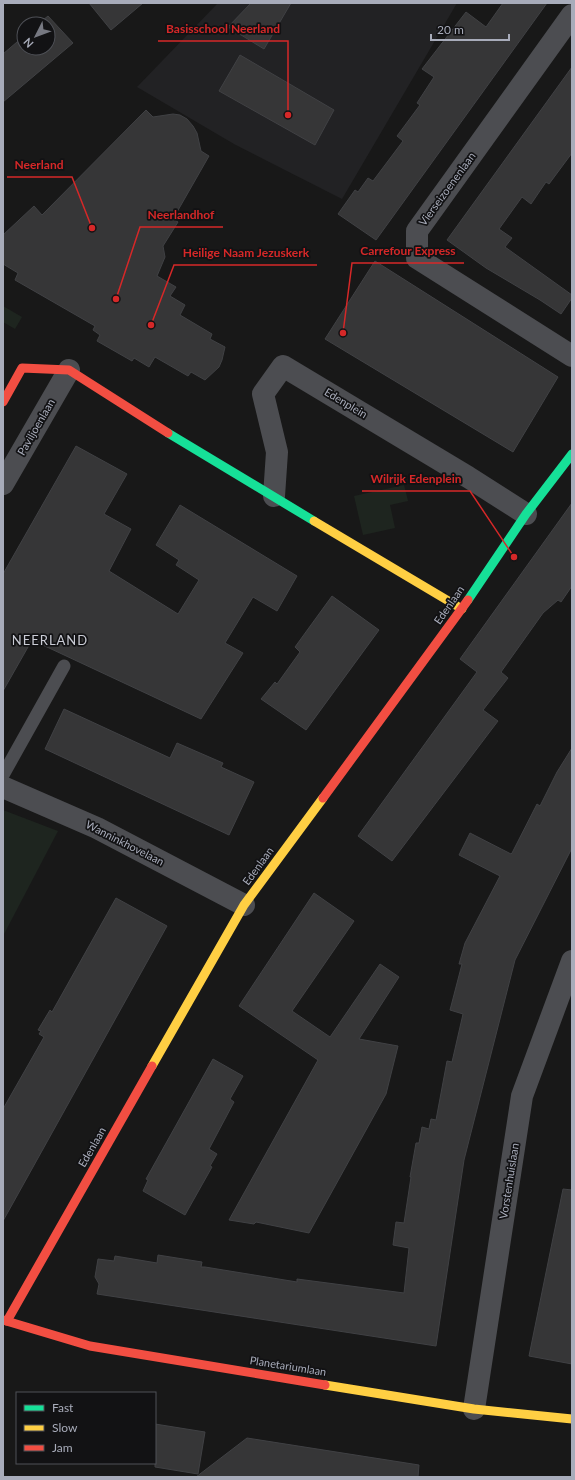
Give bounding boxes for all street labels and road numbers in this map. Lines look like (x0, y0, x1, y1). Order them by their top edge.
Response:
street label: Vierseizoenenlaan (416, 149, 478, 228)
street label: Edenplein (323, 385, 370, 420)
street label: Paviljoenlaan (14, 396, 57, 457)
street label: Edenlaan (431, 583, 467, 626)
street label: Wanninkhovelaan (84, 817, 167, 868)
street label: Edenlaan (239, 844, 276, 887)
street label: Edenlaan (75, 1124, 108, 1169)
street label: Vorstenhuislaan (496, 1142, 521, 1220)
street label: Planetariumlaan (249, 1353, 327, 1378)

